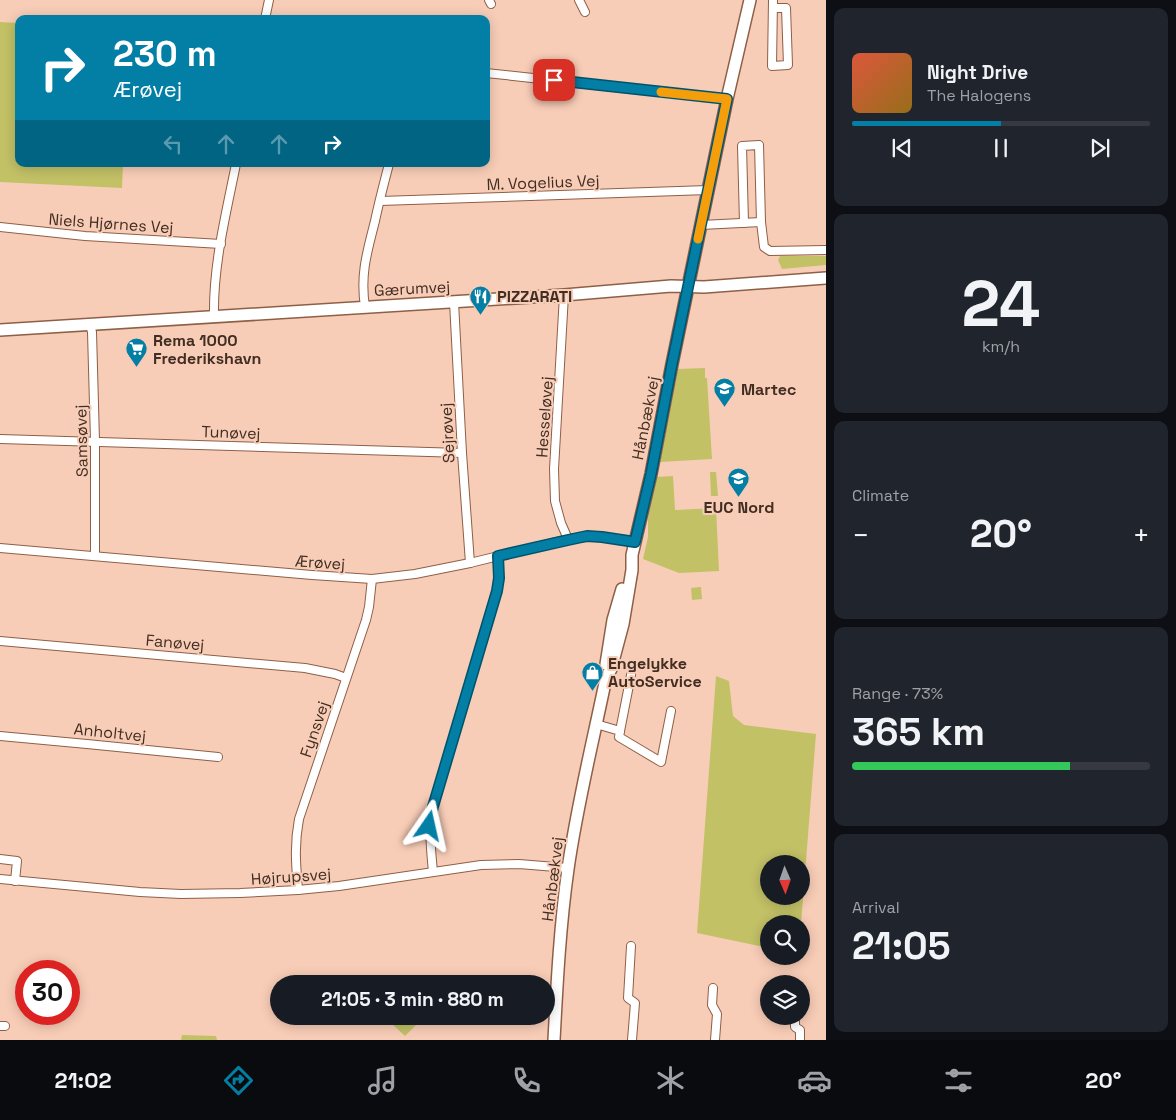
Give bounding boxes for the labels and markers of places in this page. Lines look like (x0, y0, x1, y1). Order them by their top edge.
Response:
pin (533, 59, 575, 101)
restaurant icon: PIZZARATI (469, 284, 493, 315)
place label: PIZZARATI (497, 286, 572, 307)
place label: Rema 1000 Frederikshavn (153, 330, 261, 369)
supermarket icon: Rema 1000 Frederikshavn (125, 337, 149, 368)
school or university icon: Martec (713, 377, 737, 408)
place label: Martec (741, 379, 796, 400)
school or university icon: EUC Nord (727, 466, 751, 497)
place label: EUC Nord (704, 497, 774, 518)
place label: Engelykke AutoService (608, 653, 702, 692)
shop icon: Engelykke AutoService (580, 660, 604, 691)

